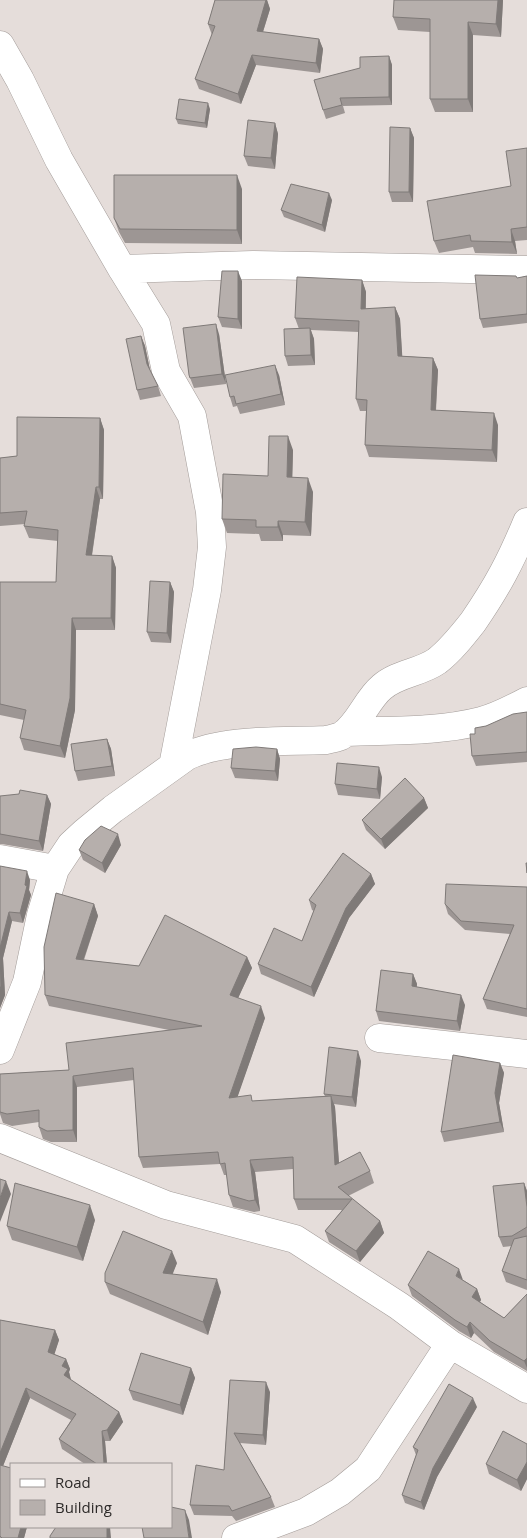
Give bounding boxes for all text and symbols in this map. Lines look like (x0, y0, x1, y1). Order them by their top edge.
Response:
legend (10, 1463, 172, 1528)
text: Road (55, 1472, 91, 1492)
text: Building (55, 1497, 112, 1517)

